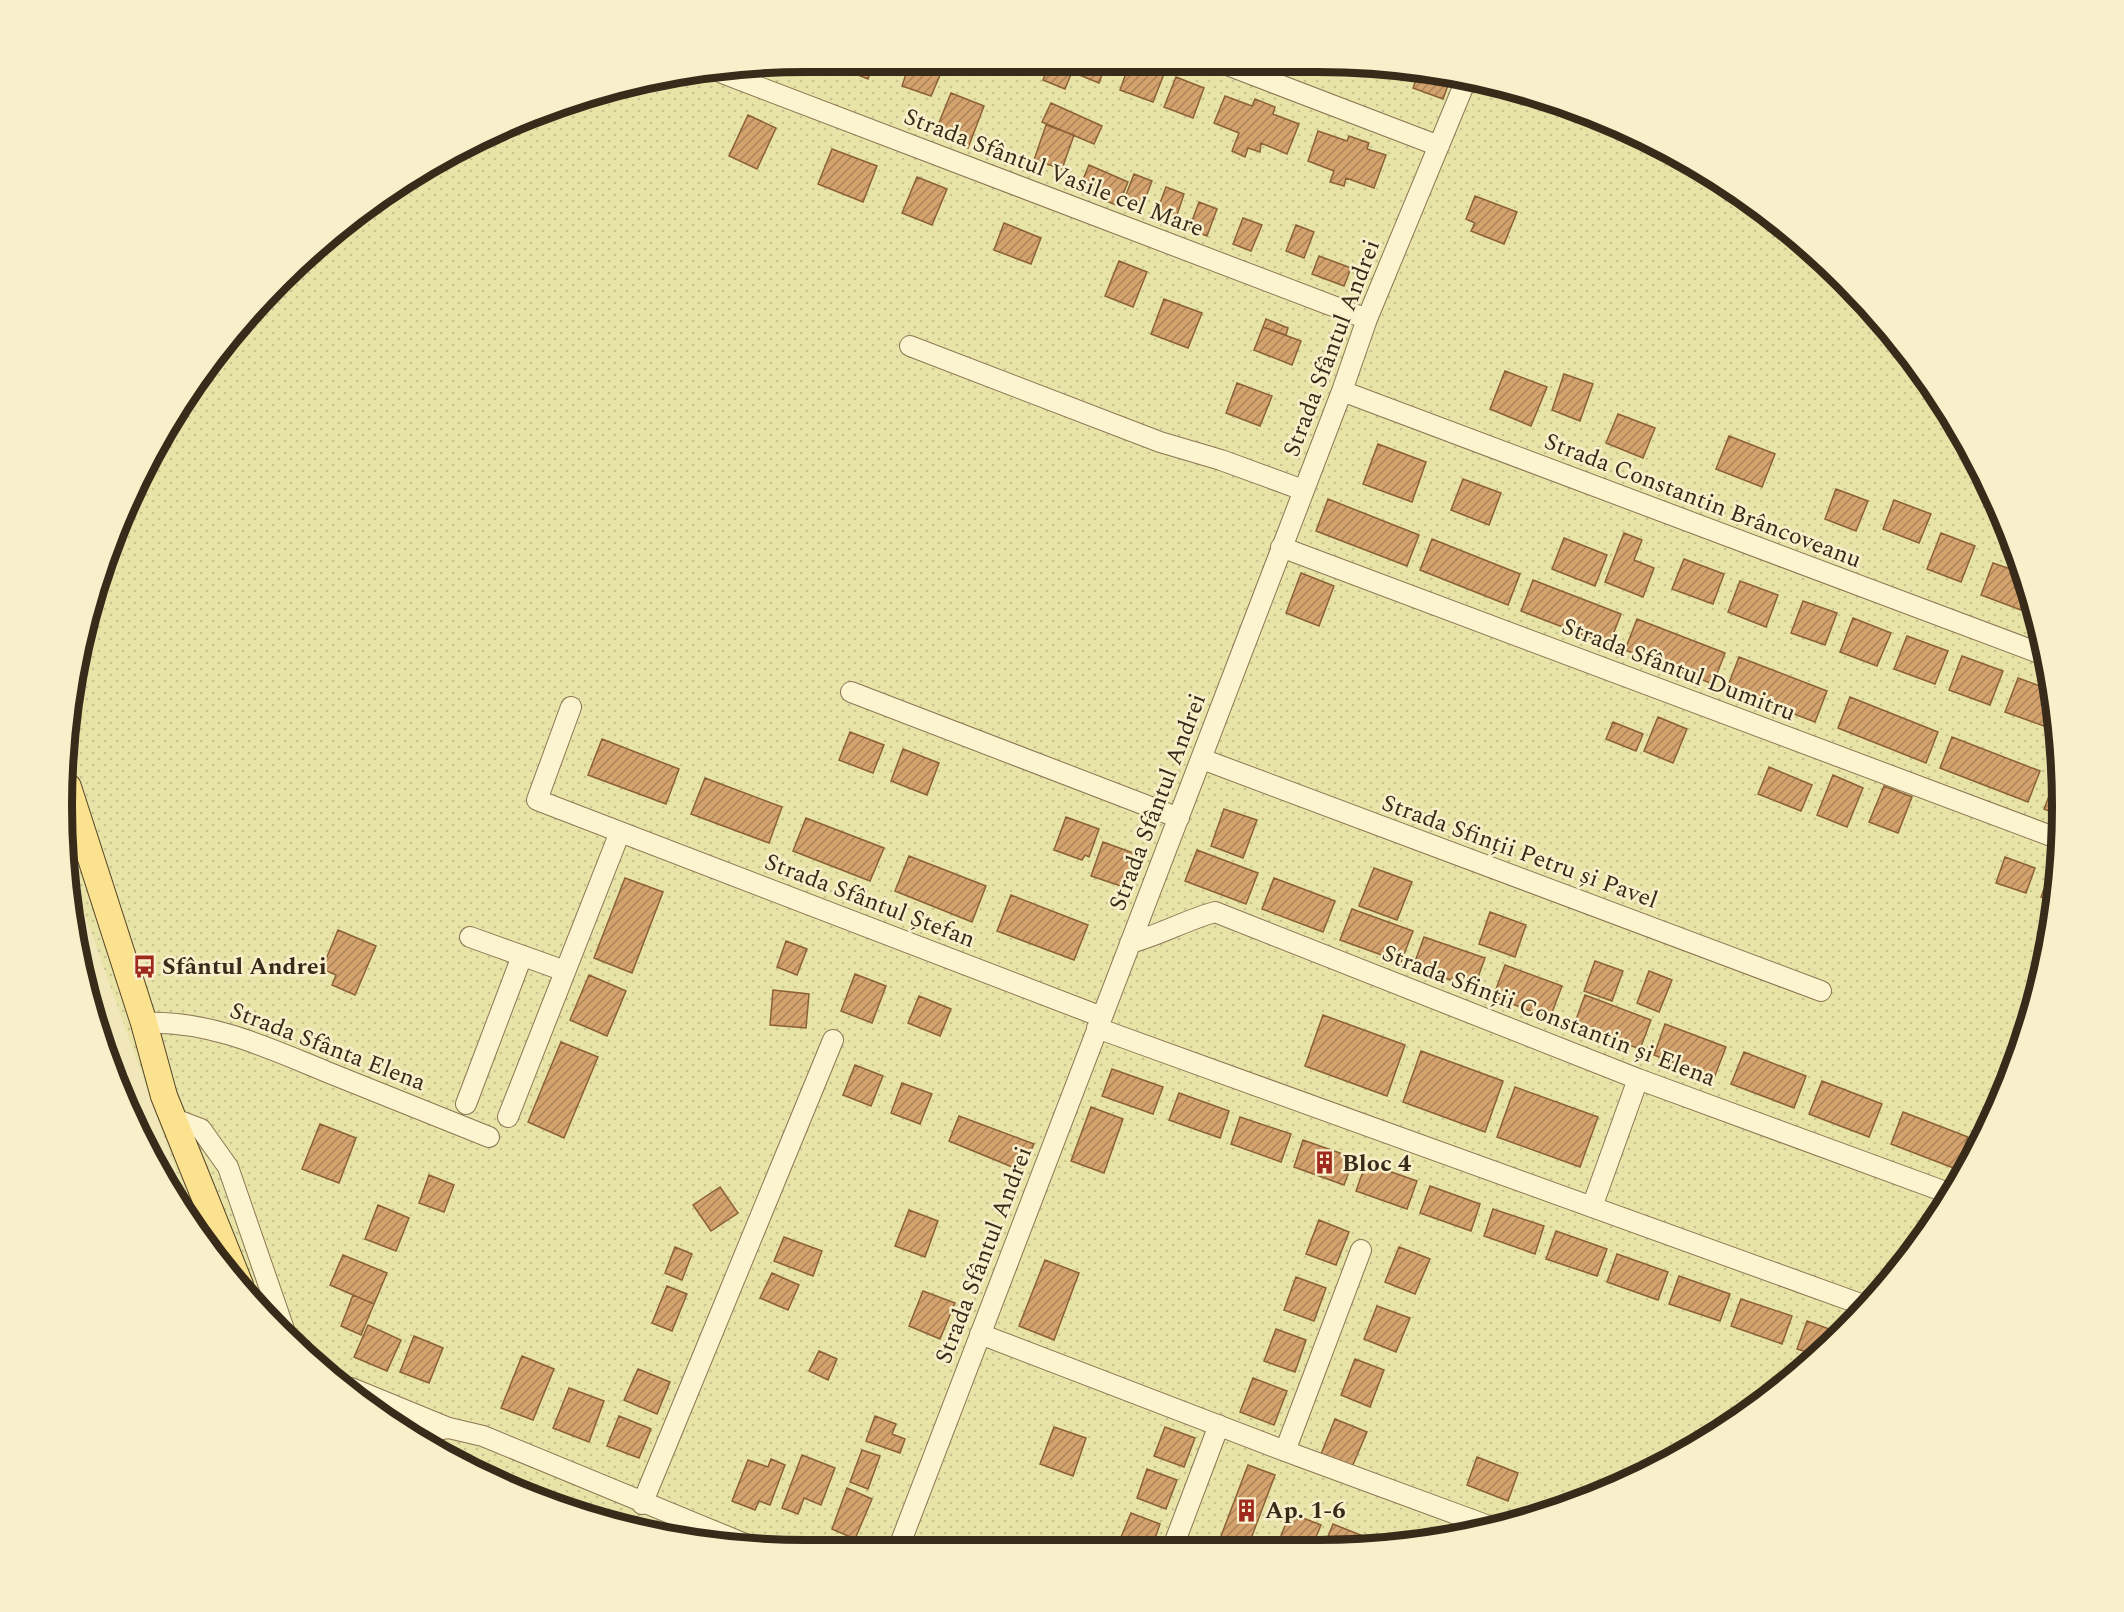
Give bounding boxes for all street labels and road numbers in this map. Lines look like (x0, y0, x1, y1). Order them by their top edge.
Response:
street label: Strada Sfântul Vasile cel Mare (898, 99, 1209, 247)
street label: Strada Sfântul Andrei (1274, 234, 1390, 462)
street label: Strada Constantin Brâncoveanu (1539, 424, 1866, 578)
street label: Strada Sfântul Dumitru (1556, 609, 1801, 731)
street label: Strada Sfântul Andrei (1100, 688, 1216, 916)
street label: Strada Sfinții Petru și Pavel (1377, 785, 1663, 919)
street label: Strada Sfântul Ștefan (759, 844, 980, 958)
street label: Strada Sfinții Constantin și Elena (1376, 936, 1721, 1096)
street label: Strada Sfânta Elena (224, 993, 431, 1101)
street label: Strada Sfântul Andrei (926, 1141, 1042, 1369)

